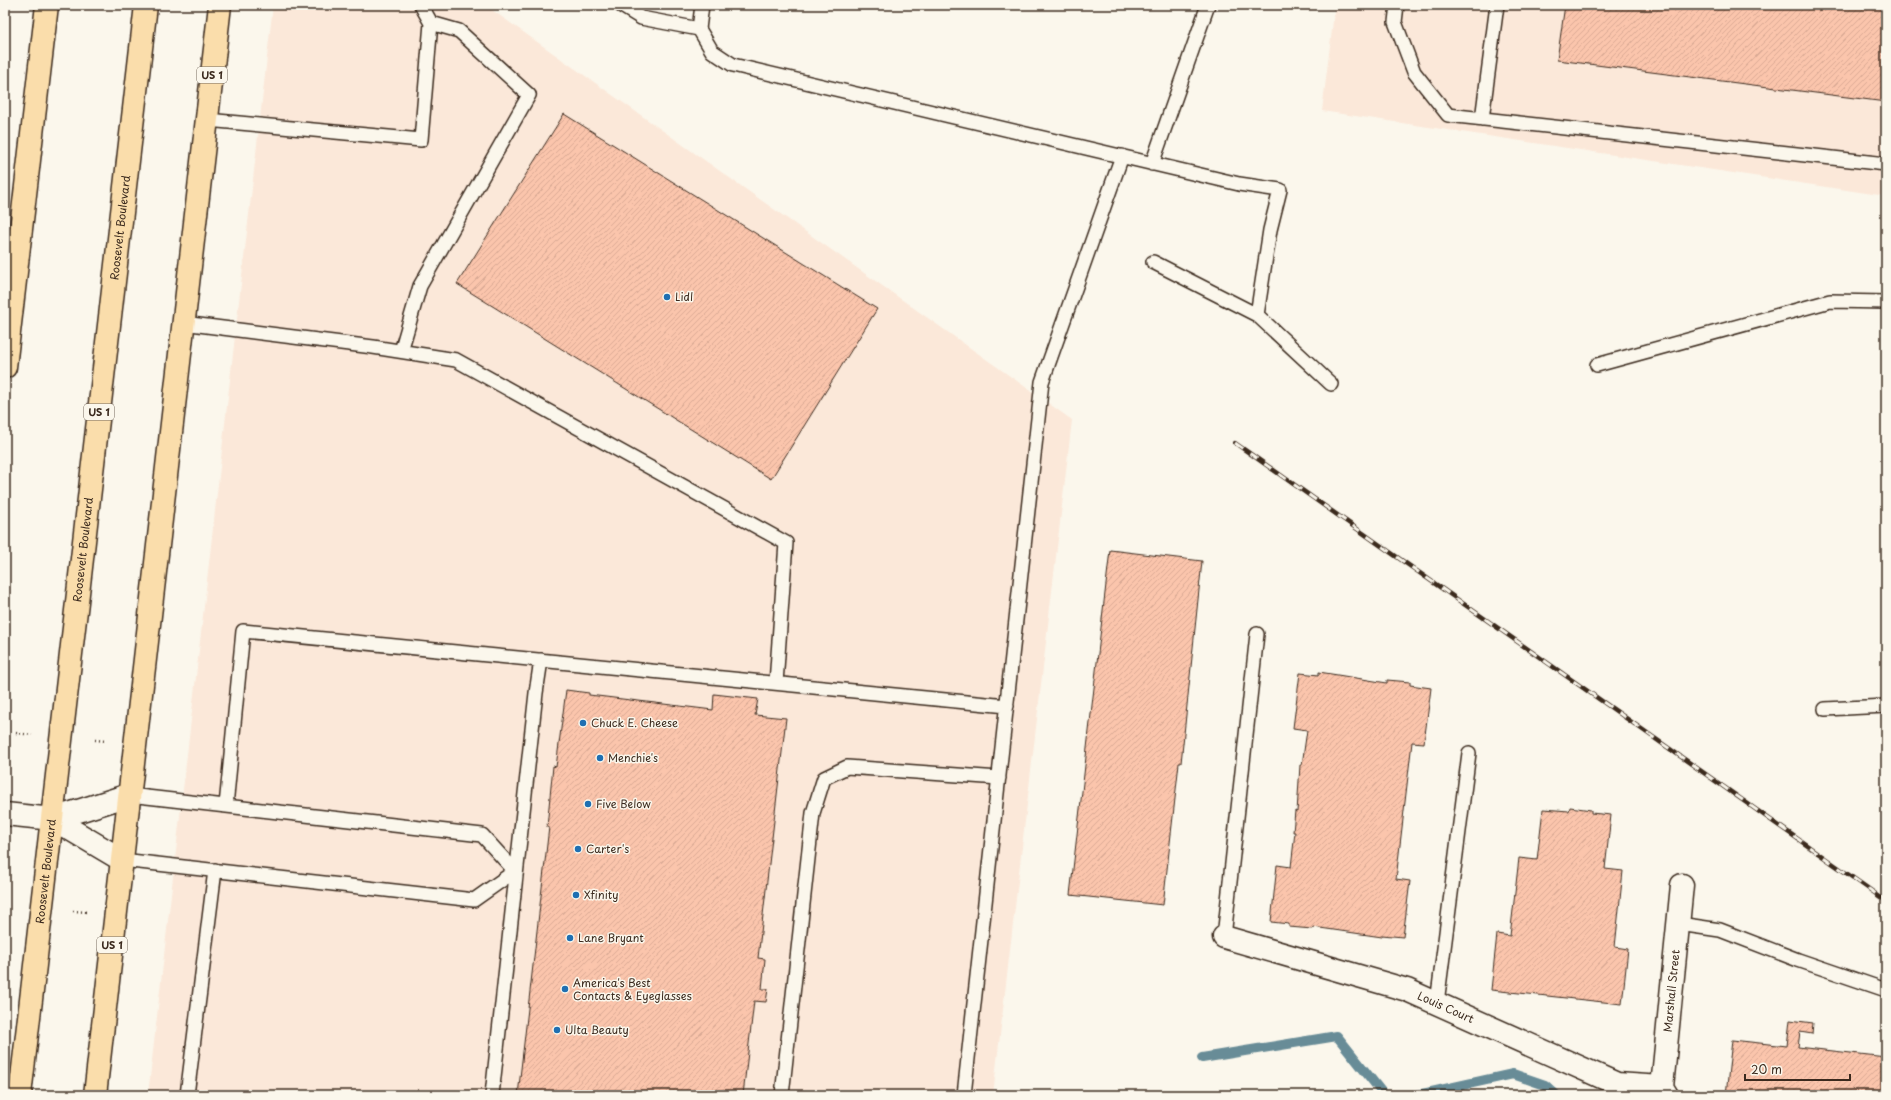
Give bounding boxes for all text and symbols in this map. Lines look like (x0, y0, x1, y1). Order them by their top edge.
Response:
road number: US 1 (197, 67, 227, 83)
street label: Roosevelt Boulevard (105, 174, 134, 281)
place label: Lidl (675, 288, 693, 305)
marker: Lidl (662, 292, 672, 302)
road number: US 1 (84, 404, 114, 420)
street label: Roosevelt Boulevard (68, 496, 97, 603)
place label: Chuck E. Cheese (591, 714, 678, 731)
marker: Chuck E. Cheese (578, 718, 588, 728)
place label: Menchie's (608, 749, 658, 766)
marker: Menchie's (595, 753, 605, 763)
place label: Five Below (596, 795, 651, 812)
marker: Five Below (583, 799, 593, 809)
street label: Roosevelt Boulevard (31, 818, 60, 925)
place label: Carter's (586, 840, 629, 857)
marker: Carter's (573, 844, 583, 854)
place label: Xfinity (584, 886, 618, 903)
marker: Xfinity (571, 890, 581, 900)
place label: Lane Bryant (578, 929, 644, 946)
marker: Lane Bryant (565, 933, 575, 943)
road number: US 1 (97, 937, 127, 953)
street label: Marshall Street (1658, 948, 1684, 1033)
place label: America's Best Contacts & Eyeglasses (573, 974, 692, 1004)
marker: America's Best Contacts & Eyeglasses (560, 984, 570, 994)
street label: Louis Court (1415, 987, 1477, 1027)
place label: Ulta Beauty (565, 1021, 629, 1038)
marker: Ulta Beauty (552, 1025, 562, 1035)
scale bar (1745, 1056, 1850, 1082)
text: 20 m (1751, 1060, 1782, 1078)

